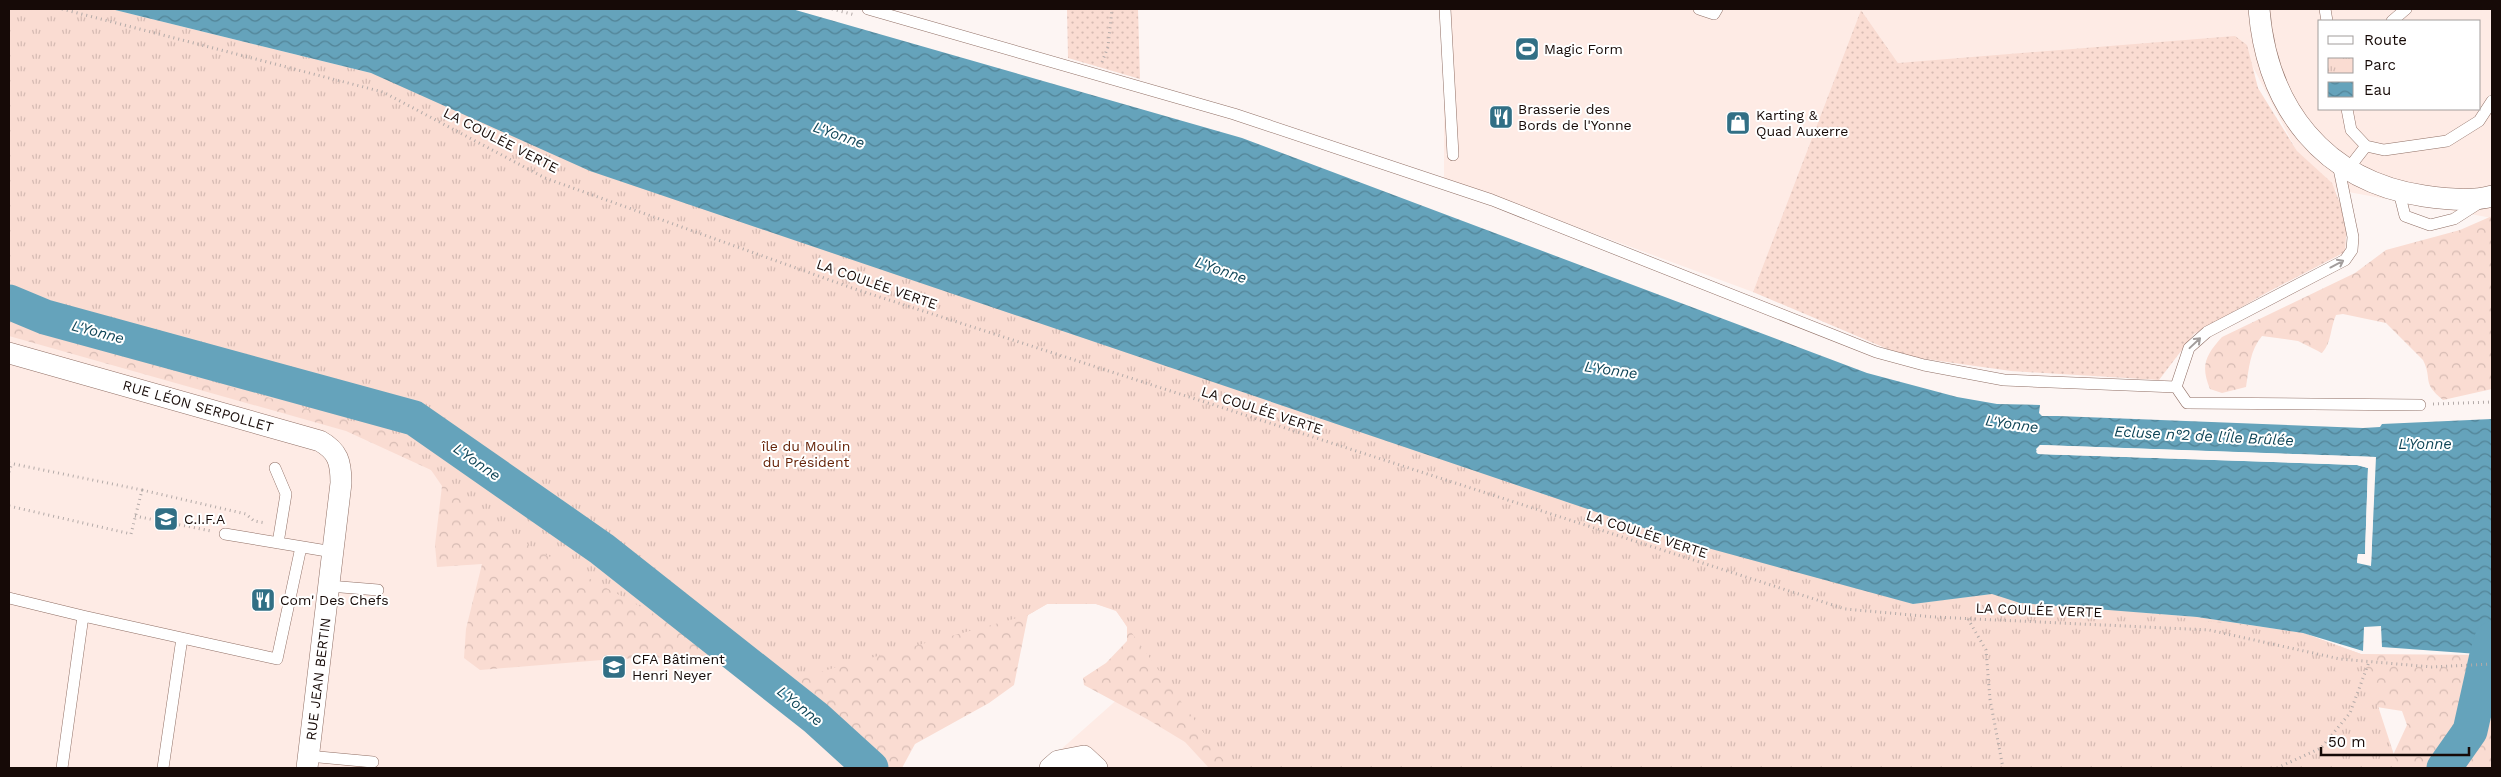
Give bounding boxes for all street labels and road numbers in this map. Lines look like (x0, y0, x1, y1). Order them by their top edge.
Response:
street label: LA COULÉE VERTE (441, 104, 561, 176)
street label: LA COULÉE VERTE (814, 256, 940, 312)
street label: RUE LÉON SERPOLLET (121, 377, 276, 435)
street label: LA COULÉE VERTE (1199, 383, 1325, 437)
street label: LA COULÉE VERTE (1584, 507, 1710, 561)
street label: LA COULÉE VERTE (1975, 600, 2103, 620)
street label: RUE JEAN BERTIN (303, 617, 333, 741)

